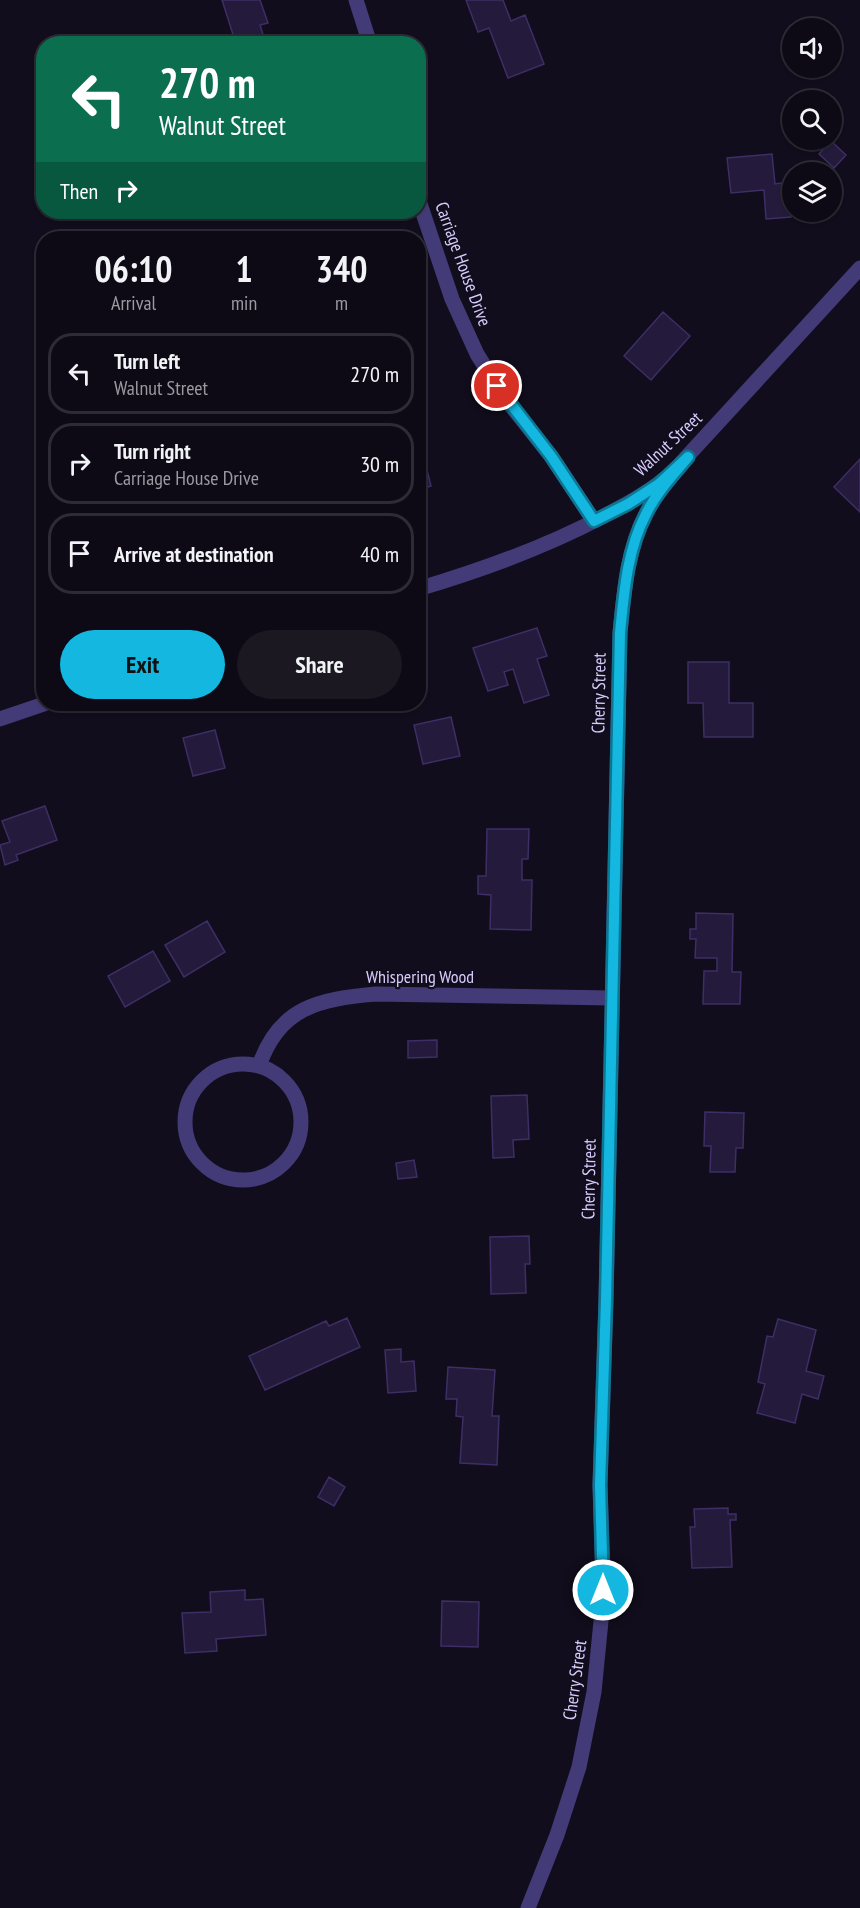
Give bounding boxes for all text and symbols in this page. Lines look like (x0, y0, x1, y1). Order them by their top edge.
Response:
map controls (782, 18, 842, 222)
button: sound (782, 18, 842, 78)
text: 270 m (159, 55, 256, 110)
icon: left (60, 60, 138, 138)
button: search (782, 90, 842, 150)
text: Walnut Street (159, 108, 286, 142)
button: layers (782, 162, 842, 222)
icon: right (110, 174, 143, 207)
text: Then (60, 177, 98, 205)
street label: Carriage House Drive (430, 199, 497, 329)
text: 06:10 (95, 245, 172, 292)
text: 1 (235, 245, 253, 292)
text: 340 (316, 245, 367, 292)
text: Arrival (111, 290, 156, 316)
text: min (231, 290, 257, 316)
text: m (335, 290, 348, 316)
text: Turn left (114, 347, 180, 375)
icon: left (63, 357, 96, 390)
text: 270 m (350, 360, 399, 388)
pin (471, 360, 522, 411)
icon: arrive (480, 369, 513, 402)
text: Walnut Street (114, 375, 208, 401)
street label: Walnut Street (629, 406, 706, 481)
text: Turn right (114, 437, 191, 465)
icon: right (63, 447, 96, 480)
text: 30 m (360, 450, 399, 478)
text: Carriage House Drive (114, 465, 259, 491)
icon: arrive (63, 537, 96, 570)
text: Arrive at destination (114, 540, 274, 568)
text: 40 m (360, 540, 399, 568)
button: Exit (60, 630, 225, 699)
button: Share (237, 630, 402, 699)
street label: Cherry Street (586, 652, 611, 734)
street label: Whispering Wood (366, 965, 474, 988)
street label: Cherry Street (576, 1138, 601, 1220)
position arrow (571, 1558, 635, 1622)
street label: Cherry Street (557, 1638, 592, 1722)

